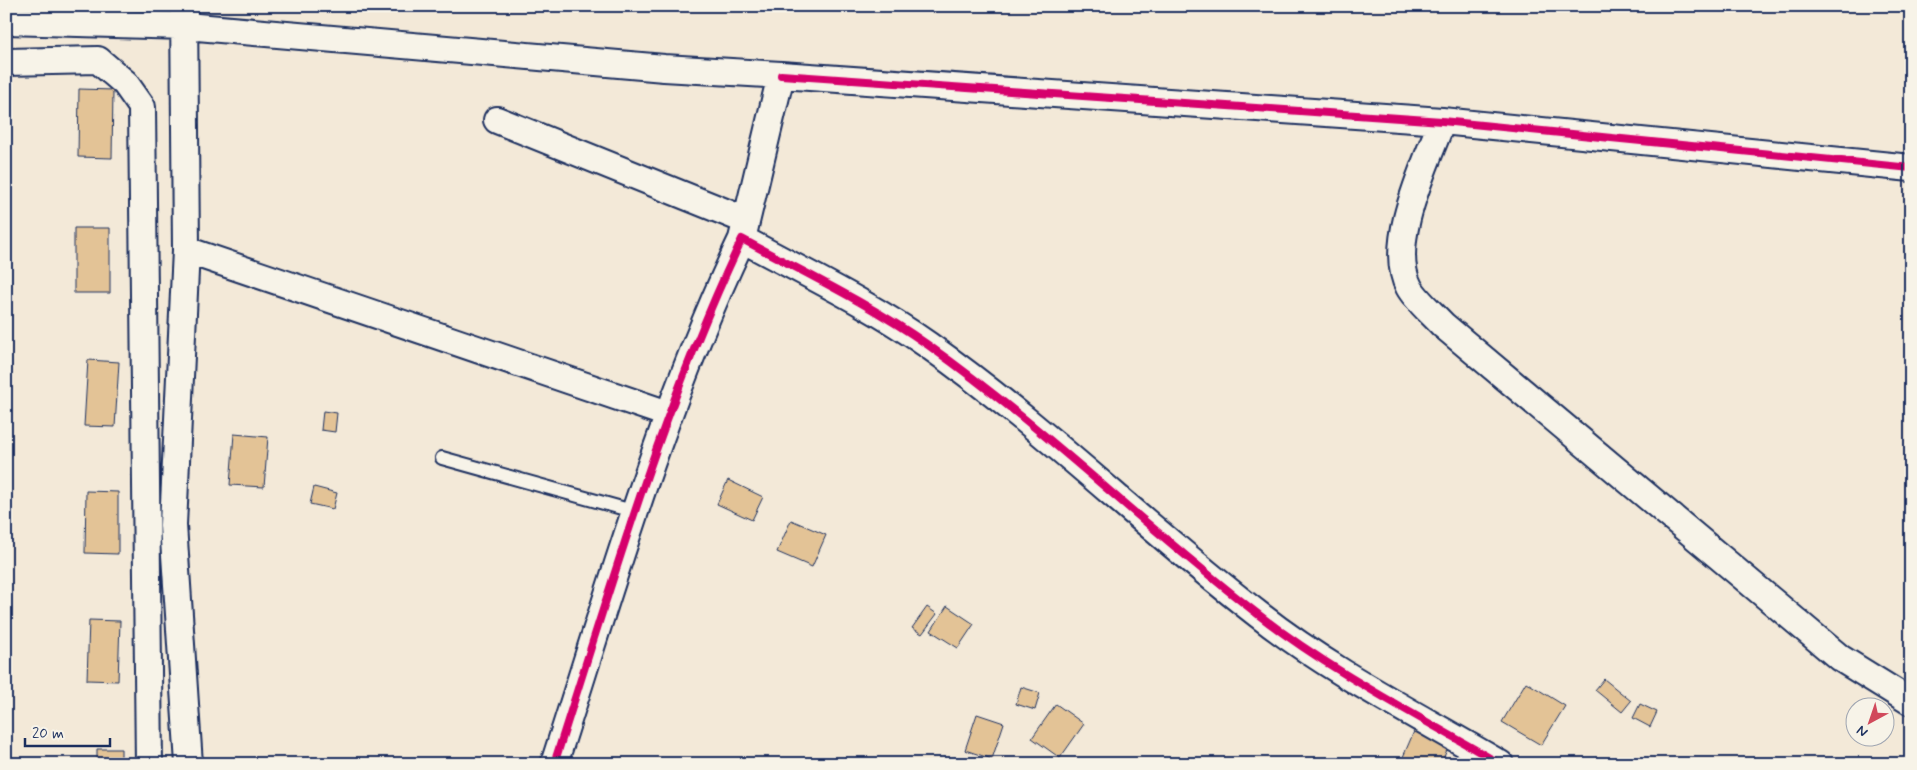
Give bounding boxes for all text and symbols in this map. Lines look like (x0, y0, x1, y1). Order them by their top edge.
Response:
north arrow (1844, 698, 1894, 748)
scale bar (25, 715, 110, 747)
text: N (1853, 721, 1872, 741)
text: 20 m (32, 724, 64, 744)

